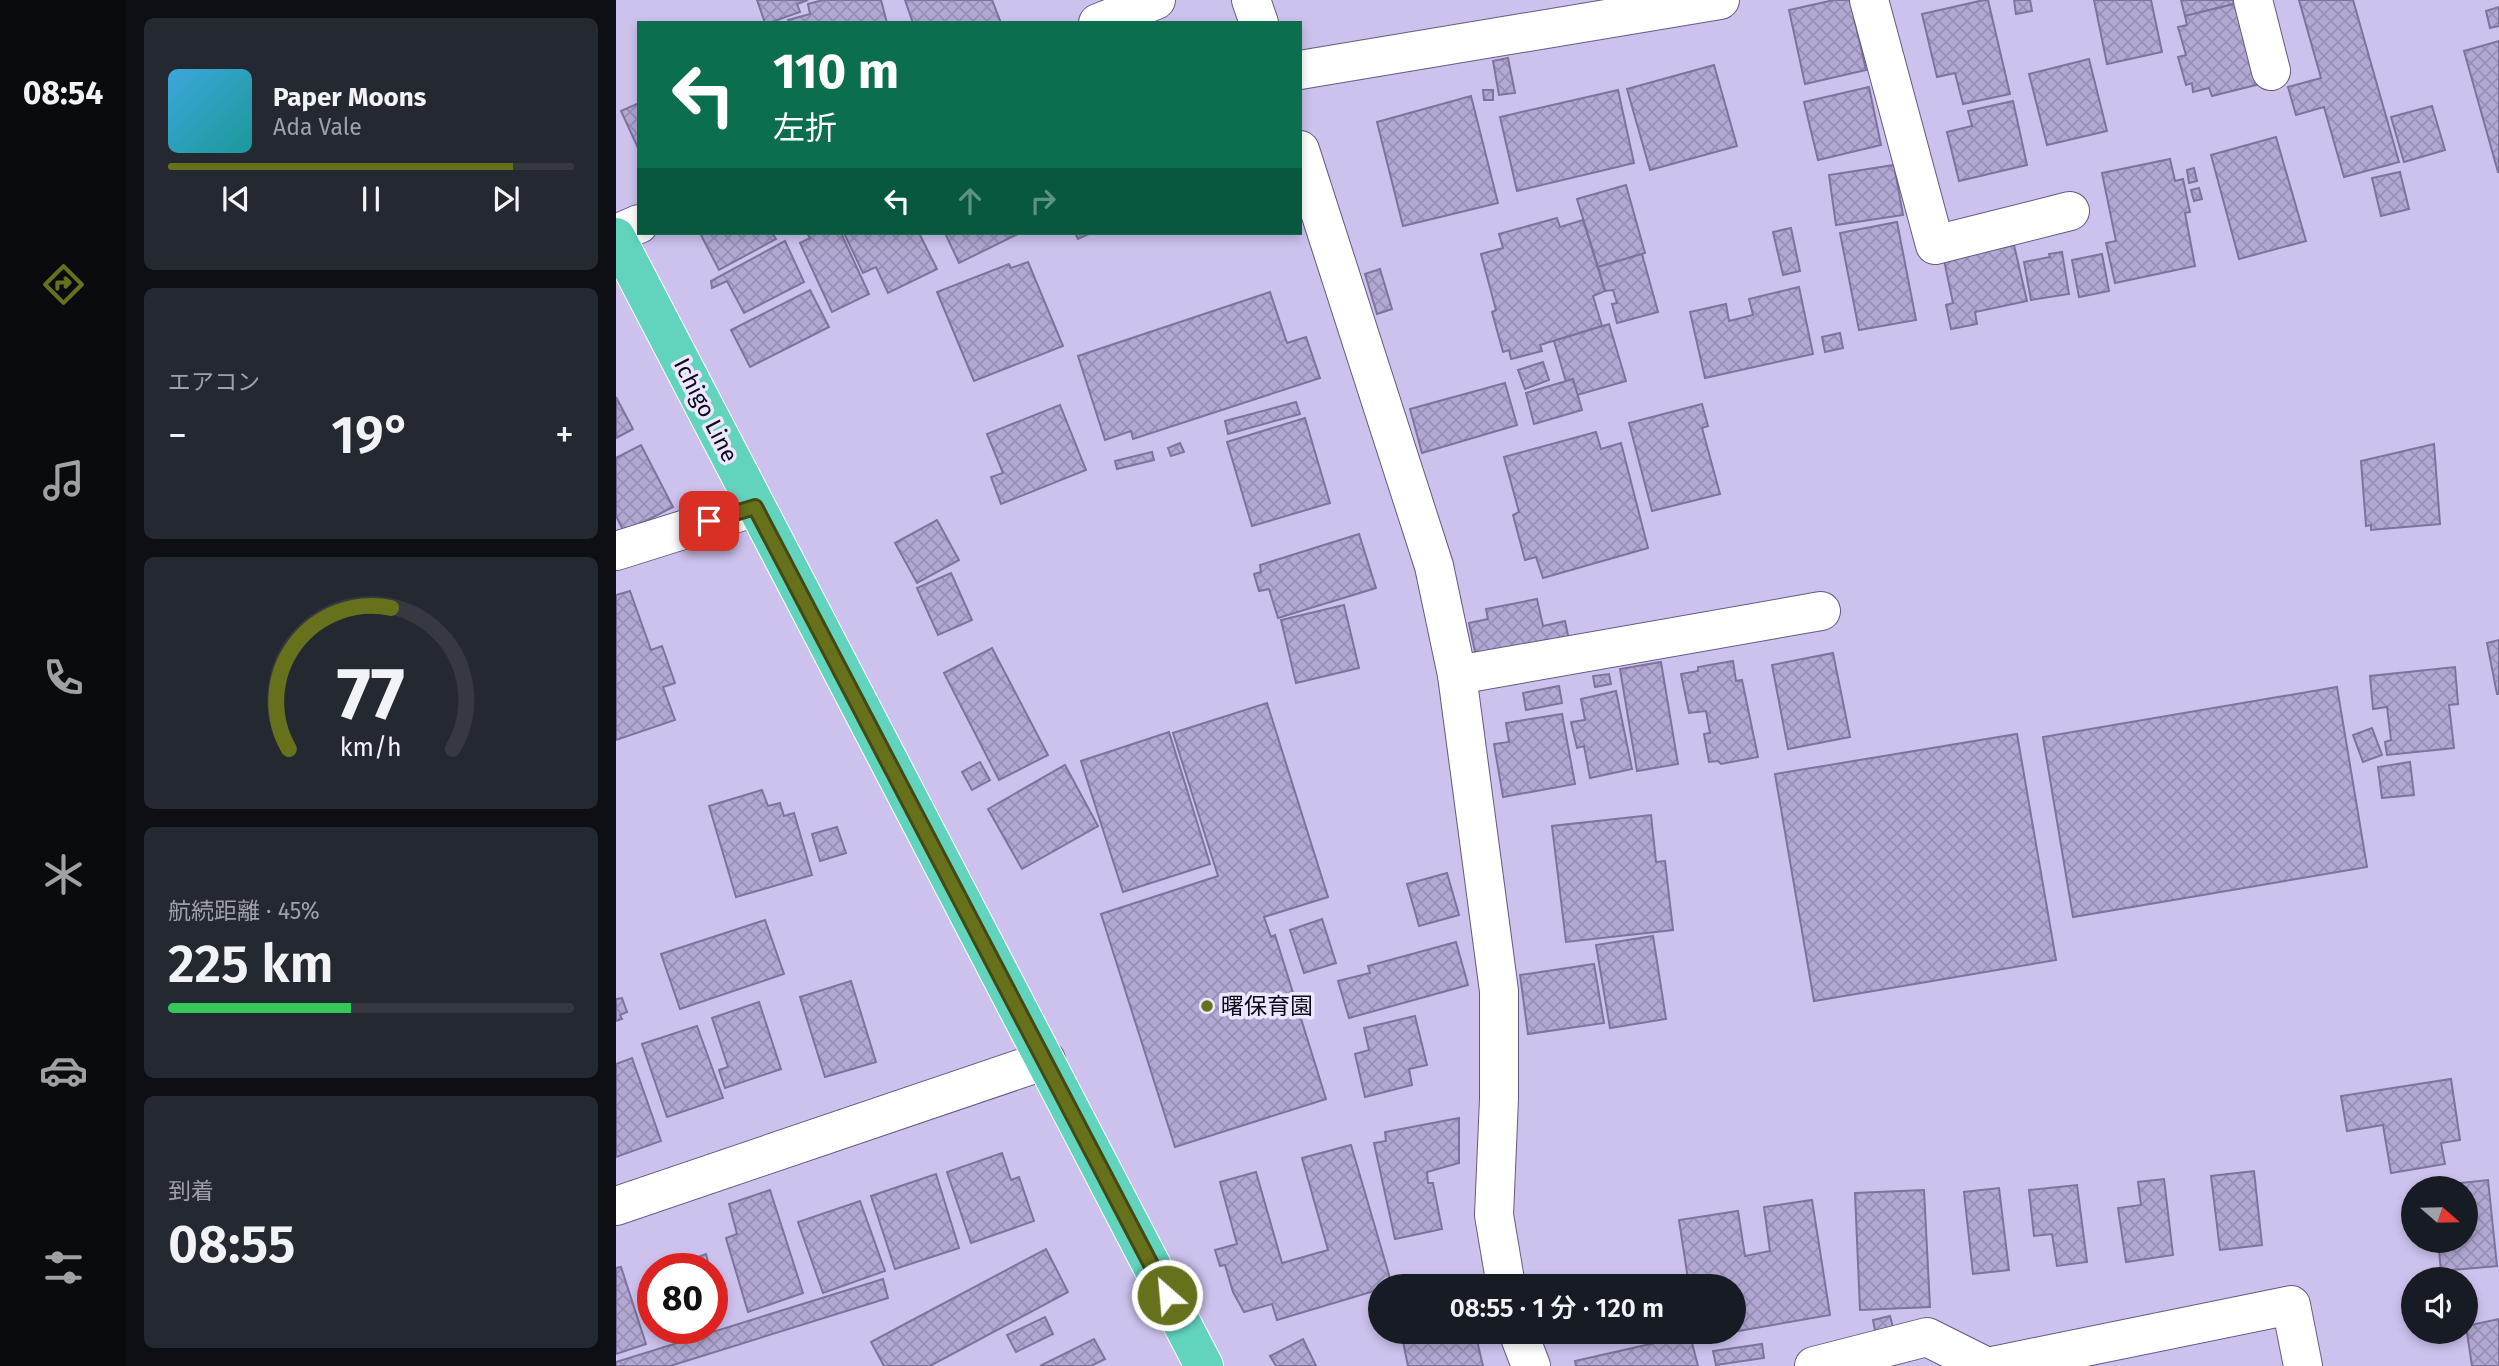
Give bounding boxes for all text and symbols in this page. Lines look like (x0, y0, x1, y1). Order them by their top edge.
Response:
text: 110 m (773, 42, 899, 101)
icon: left (658, 49, 749, 140)
text: 08:54 (23, 74, 103, 112)
text: Paper Moons (273, 82, 426, 113)
text: 左折 (773, 109, 837, 147)
text: Ada Vale (273, 113, 362, 141)
icon: previous (217, 180, 255, 218)
icon: pause (352, 180, 390, 218)
icon: next (487, 180, 525, 218)
icon: left (878, 182, 916, 220)
icon: ahead (951, 182, 989, 220)
icon: right (1024, 182, 1062, 220)
icon: directions (39, 260, 88, 309)
street label: Ichigo Line (668, 353, 744, 467)
text: エアコン (168, 368, 260, 396)
text: 19° (331, 404, 411, 467)
text: − (168, 412, 187, 458)
text: + (555, 412, 574, 458)
icon: music (39, 456, 88, 505)
pin (679, 491, 739, 551)
icon: arrive (690, 502, 728, 540)
text: 77 (337, 651, 405, 738)
icon: phone (39, 653, 88, 702)
text: km/h (340, 733, 402, 763)
icon: climate (39, 850, 88, 899)
text: 航続距離 · 45% (168, 897, 320, 925)
text: 225 km (168, 933, 334, 996)
place label: 曙保育園 (1221, 992, 1313, 1020)
marker: 曙保育園 (1199, 998, 1215, 1014)
icon: car (39, 1046, 88, 1095)
north arrow (2401, 1176, 2478, 1253)
map controls (2401, 1176, 2478, 1344)
text: 到着 (168, 1177, 214, 1205)
text: 08:55 (168, 1213, 295, 1276)
icon: filters (39, 1243, 88, 1292)
speed limit sign: 80 (637, 1253, 728, 1344)
position arrow (1130, 1258, 1204, 1332)
button: sound (2401, 1267, 2478, 1344)
text: 08:55 · 1 分 · 120 m (1450, 1293, 1664, 1324)

